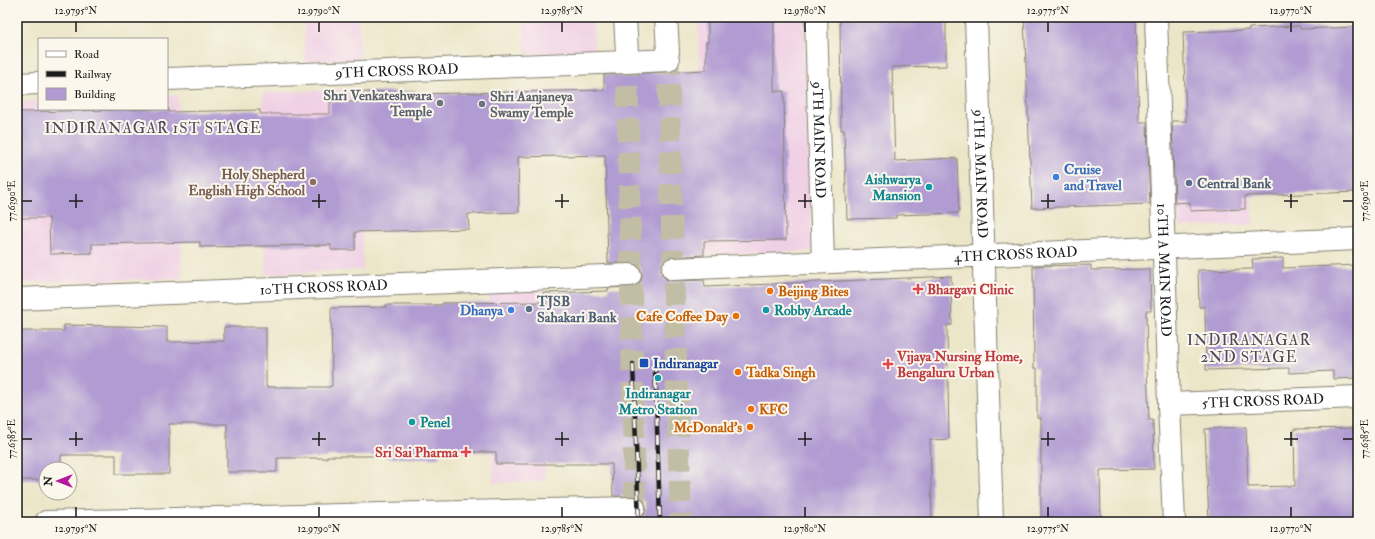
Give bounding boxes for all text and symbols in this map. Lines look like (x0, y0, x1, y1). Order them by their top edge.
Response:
text: 12.9795°N (55, 5, 97, 17)
text: 12.9790°N (297, 5, 341, 17)
text: 12.9785°N (541, 5, 583, 17)
text: 12.9780°N (784, 5, 826, 17)
text: 12.9775°N (1027, 5, 1069, 17)
text: 12.9770°N (1270, 5, 1312, 17)
legend (38, 38, 168, 110)
text: Road (74, 47, 99, 62)
street label: 9TH CROSS ROAD (334, 60, 459, 82)
text: Railway (74, 67, 112, 82)
street label: 9TH MAIN ROAD (809, 80, 829, 199)
text: Building (74, 87, 117, 102)
place label: Shri Venkateshwara Temple (323, 87, 433, 121)
place label: Shri Aanjaneya Swamy Temple (490, 88, 574, 122)
marker: Shri Venkateshwara Temple (435, 98, 445, 108)
marker: Shri Aanjaneya Swamy Temple (477, 99, 487, 109)
street label: 9TH A MAIN ROAD (970, 108, 991, 239)
district label: INDIRANAGAR 1ST STAGE (44, 119, 262, 138)
place label: Cruise and Travel (1064, 161, 1122, 194)
place label: Holy Shepherd English High School (188, 166, 305, 200)
place label: Aishwarya Mansion (864, 171, 922, 204)
marker: Cruise and Travel (1051, 172, 1061, 182)
place label: Central Bank (1197, 175, 1271, 192)
marker: Holy Shepherd English High School (308, 177, 318, 187)
marker: Central Bank (1184, 178, 1194, 188)
text: 77.6390°E (6, 181, 18, 221)
text: 77.6390°E (1359, 181, 1371, 221)
marker: Aishwarya Mansion (924, 182, 934, 192)
street label: 10TH A MAIN ROAD (1153, 203, 1175, 337)
street label: 4TH CROSS ROAD (954, 243, 1078, 266)
street label: 10TH CROSS ROAD (259, 276, 388, 298)
place label: Bhargavi Clinic (927, 281, 1014, 299)
place label: Beijing Bites (778, 283, 849, 301)
marker: Bhargavi Clinic (912, 283, 924, 295)
marker: Beijing Bites (765, 286, 775, 296)
place label: TJSB Sahakari Bank (536, 293, 617, 326)
place label: Dhanya (460, 302, 504, 320)
place label: Robby Arcade (774, 302, 852, 320)
marker: TJSB Sahakari Bank (524, 304, 534, 314)
marker: Dhanya (506, 305, 516, 315)
marker: Robby Arcade (761, 305, 771, 315)
place label: Cafe Coffee Day (636, 308, 729, 326)
marker: Cafe Coffee Day (731, 311, 741, 321)
district label: INDIRANAGAR 2ND STAGE (1187, 331, 1311, 367)
place label: Vijaya Nursing Home, Bengaluru Urban (896, 348, 1023, 382)
place label: Indiranagar (653, 355, 719, 373)
marker: Indiranagar (638, 357, 650, 369)
marker: Vijaya Nursing Home, Bengaluru Urban (882, 358, 894, 370)
place label: Tadka Singh (745, 364, 816, 382)
marker: Tadka Singh (733, 367, 743, 377)
marker: Indiranagar Metro Station (653, 373, 663, 383)
place label: Indiranagar Metro Station (618, 385, 698, 418)
street label: 5TH CROSS ROAD (1202, 390, 1324, 412)
place label: KFC (759, 401, 788, 418)
marker: KFC (746, 404, 756, 414)
place label: Penel (420, 414, 451, 431)
marker: Penel (407, 417, 417, 427)
text: 77.6385°E (6, 419, 18, 459)
place label: McDonald's (672, 419, 742, 436)
text: 77.6385°E (1359, 419, 1371, 459)
marker: McDonald's (745, 422, 755, 432)
place label: Sri Sai Pharma (375, 444, 459, 461)
marker: Sri Sai Pharma (461, 447, 471, 457)
north arrow (38, 461, 78, 501)
text: N (42, 475, 55, 487)
text: 12.9795°N (55, 523, 97, 535)
text: 12.9790°N (297, 523, 341, 535)
text: 12.9785°N (541, 523, 583, 535)
text: 12.9780°N (784, 523, 826, 535)
text: 12.9775°N (1027, 523, 1069, 535)
text: 12.9770°N (1270, 523, 1312, 535)

